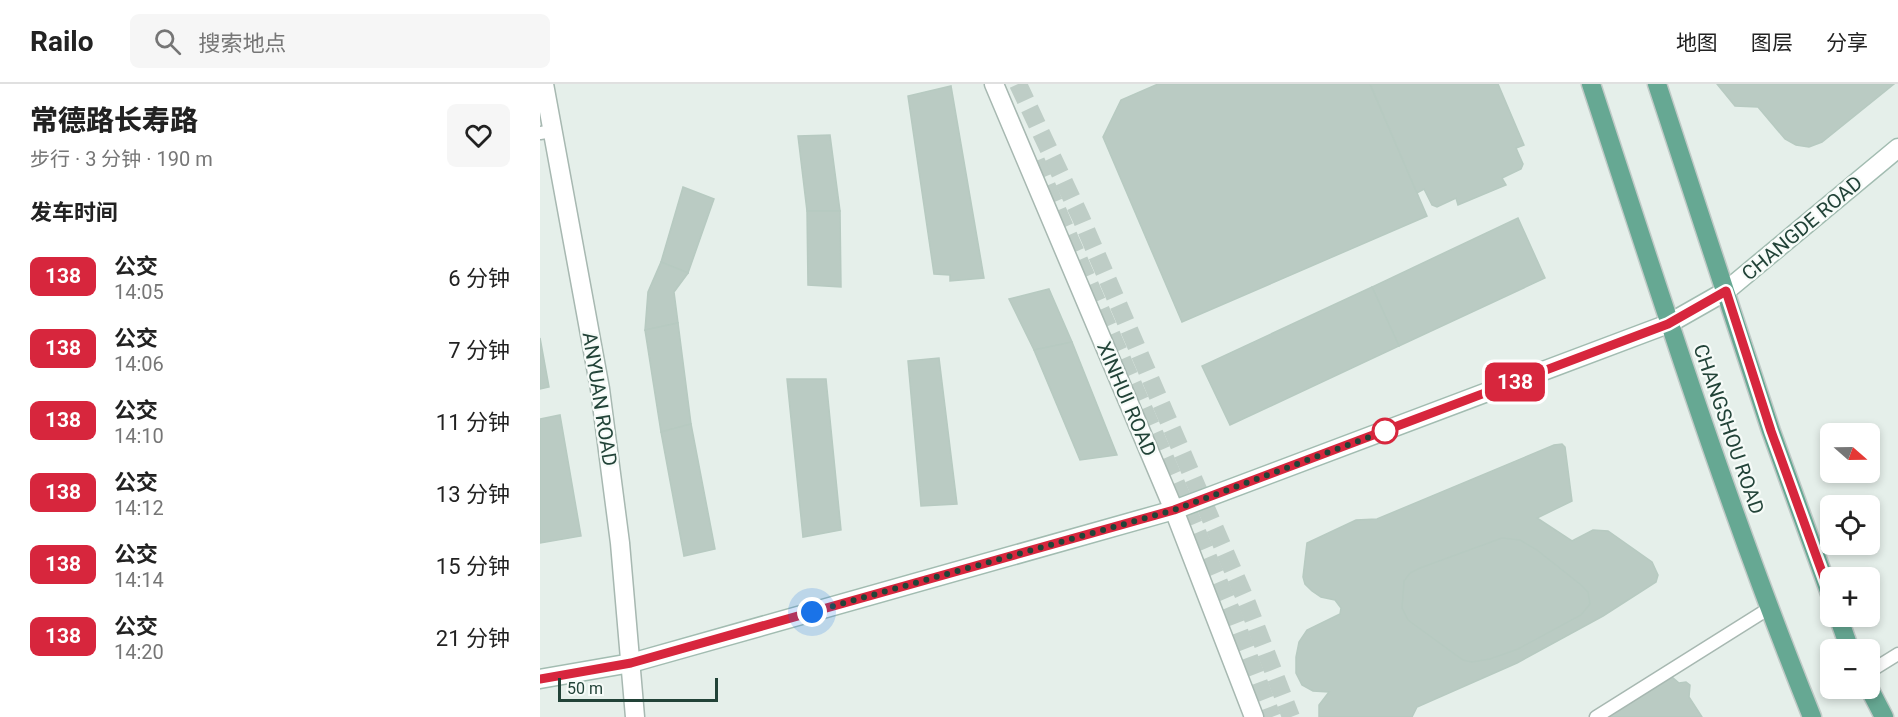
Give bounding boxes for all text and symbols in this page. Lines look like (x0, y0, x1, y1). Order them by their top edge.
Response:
search box (130, 14, 550, 68)
text: Railo (30, 25, 94, 58)
icon: search (151, 25, 184, 58)
text: 搜索地点 (199, 31, 287, 56)
text: 地图 (1676, 31, 1718, 55)
text: 图层 (1751, 31, 1793, 55)
text: 分享 (1826, 31, 1868, 55)
text: 常德路长寿路 (30, 104, 198, 137)
button: heart (447, 104, 510, 167)
text: 步行 · 3 分钟 · 190 m (30, 147, 213, 171)
street label: CHANGDE ROAD (1737, 171, 1867, 285)
text: 发车时间 (30, 200, 118, 225)
text: 公交 (114, 254, 158, 279)
text: 138 (45, 264, 81, 288)
text: 6 分钟 (448, 266, 510, 291)
text: 14:05 (114, 280, 164, 304)
text: 公交 (114, 326, 158, 351)
street label: ANYUAN ROAD (578, 330, 622, 468)
text: 138 (45, 336, 81, 360)
text: 7 分钟 (448, 338, 510, 363)
street label: XINHUI ROAD (1092, 338, 1162, 460)
street label: CHANGSHOU ROAD (1689, 341, 1769, 517)
text: 14:06 (114, 352, 164, 376)
line badge: 138 (1480, 362, 1550, 402)
text: 138 (1497, 370, 1533, 394)
text: 公交 (114, 398, 158, 423)
text: 138 (45, 408, 81, 432)
text: 11 分钟 (436, 410, 510, 435)
unlabelled marker (1372, 418, 1398, 444)
north arrow (1820, 423, 1880, 483)
map controls (1820, 423, 1880, 699)
text: 14:10 (114, 424, 164, 448)
text: 公交 (114, 470, 158, 495)
text: 138 (45, 480, 81, 504)
text: 13 分钟 (436, 482, 510, 507)
button: locate (1820, 495, 1880, 555)
text: 14:12 (114, 496, 164, 520)
text: 公交 (114, 542, 158, 567)
text: 138 (45, 552, 81, 576)
text: 15 分钟 (436, 554, 510, 579)
button: + (1820, 567, 1880, 627)
text: 14:14 (114, 568, 164, 592)
your location (797, 597, 827, 627)
text: 公交 (114, 614, 158, 639)
text: 138 (45, 624, 81, 648)
text: 21 分钟 (436, 626, 510, 651)
button: − (1820, 639, 1880, 699)
text: 14:20 (114, 640, 164, 664)
scale bar (558, 675, 718, 702)
text: 50 m (567, 679, 603, 698)

